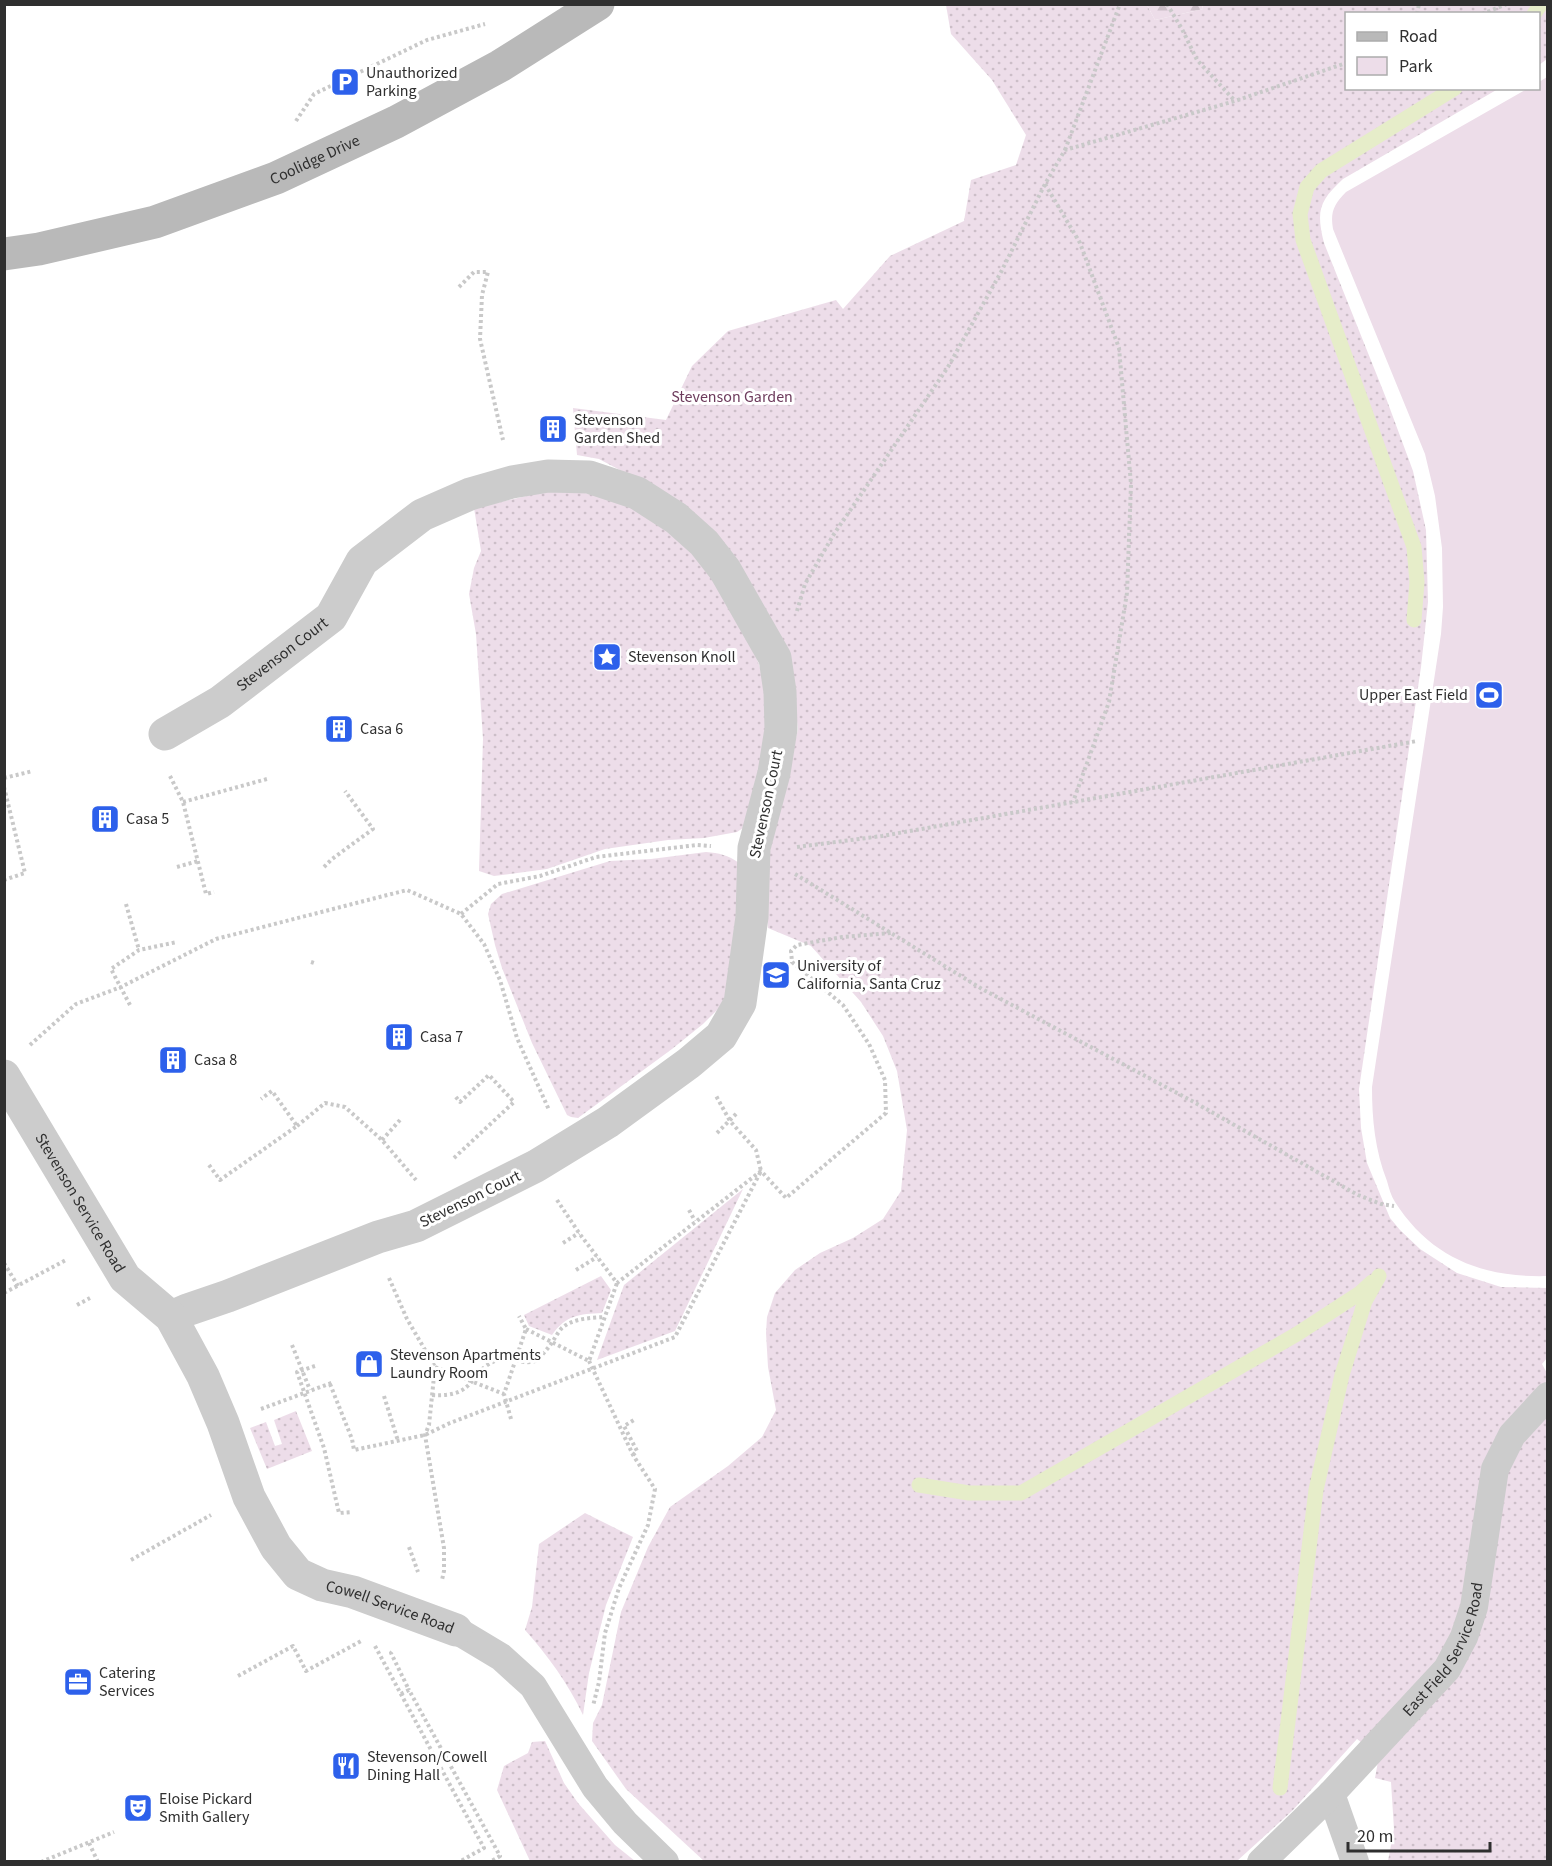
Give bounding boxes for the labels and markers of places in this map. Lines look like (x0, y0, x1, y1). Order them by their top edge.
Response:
place label: Unauthorized Parking (366, 62, 458, 102)
parking icon: Unauthorized Parking (329, 66, 361, 98)
place label: Stevenson Garden Shed (574, 409, 660, 449)
building icon: Stevenson Garden Shed (537, 413, 569, 445)
place icon: Stevenson Knoll (591, 641, 623, 673)
place label: Stevenson Knoll (628, 646, 736, 668)
sports icon: Upper East Field (1473, 679, 1505, 711)
place label: Upper East Field (1359, 684, 1468, 706)
building icon: Casa 6 (323, 713, 355, 745)
place label: Casa 6 (360, 718, 403, 740)
building icon: Casa 5 (89, 803, 121, 835)
place label: Casa 5 (126, 808, 169, 830)
place label: University of California, Santa Cruz (797, 955, 941, 995)
school or university icon: University of California, Santa Cruz (760, 959, 792, 991)
building icon: Casa 7 (383, 1021, 415, 1053)
place label: Casa 7 (420, 1026, 463, 1048)
building icon: Casa 8 (157, 1044, 189, 1076)
place label: Casa 8 (194, 1049, 237, 1071)
place label: Stevenson Apartments Laundry Room (390, 1344, 541, 1384)
shop icon: Stevenson Apartments Laundry Room (353, 1348, 385, 1380)
place label: Catering Services (99, 1662, 155, 1702)
office icon: Catering Services (62, 1666, 94, 1698)
place label: Stevenson/Cowell Dining Hall (367, 1746, 487, 1786)
restaurant icon: Stevenson/Cowell Dining Hall (330, 1750, 362, 1782)
place label: Eloise Pickard Smith Gallery (159, 1788, 252, 1828)
theatre icon: Eloise Pickard Smith Gallery (122, 1792, 154, 1824)

